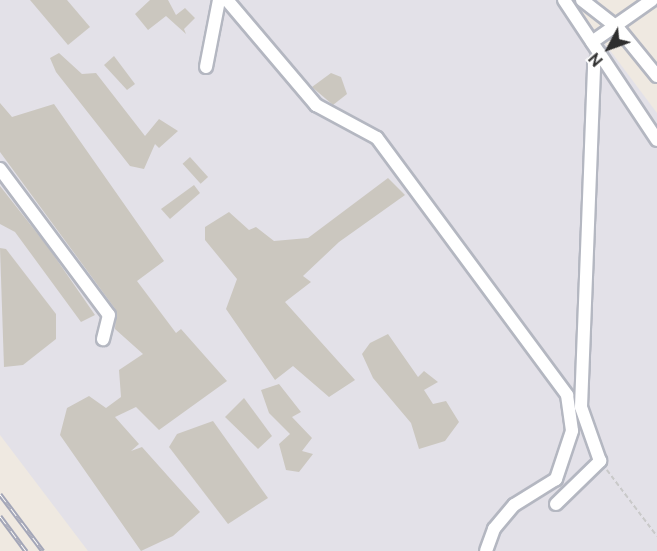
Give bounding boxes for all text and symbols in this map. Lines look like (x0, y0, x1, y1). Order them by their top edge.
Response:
north arrow (579, 18, 639, 78)
text: N (585, 49, 606, 70)

